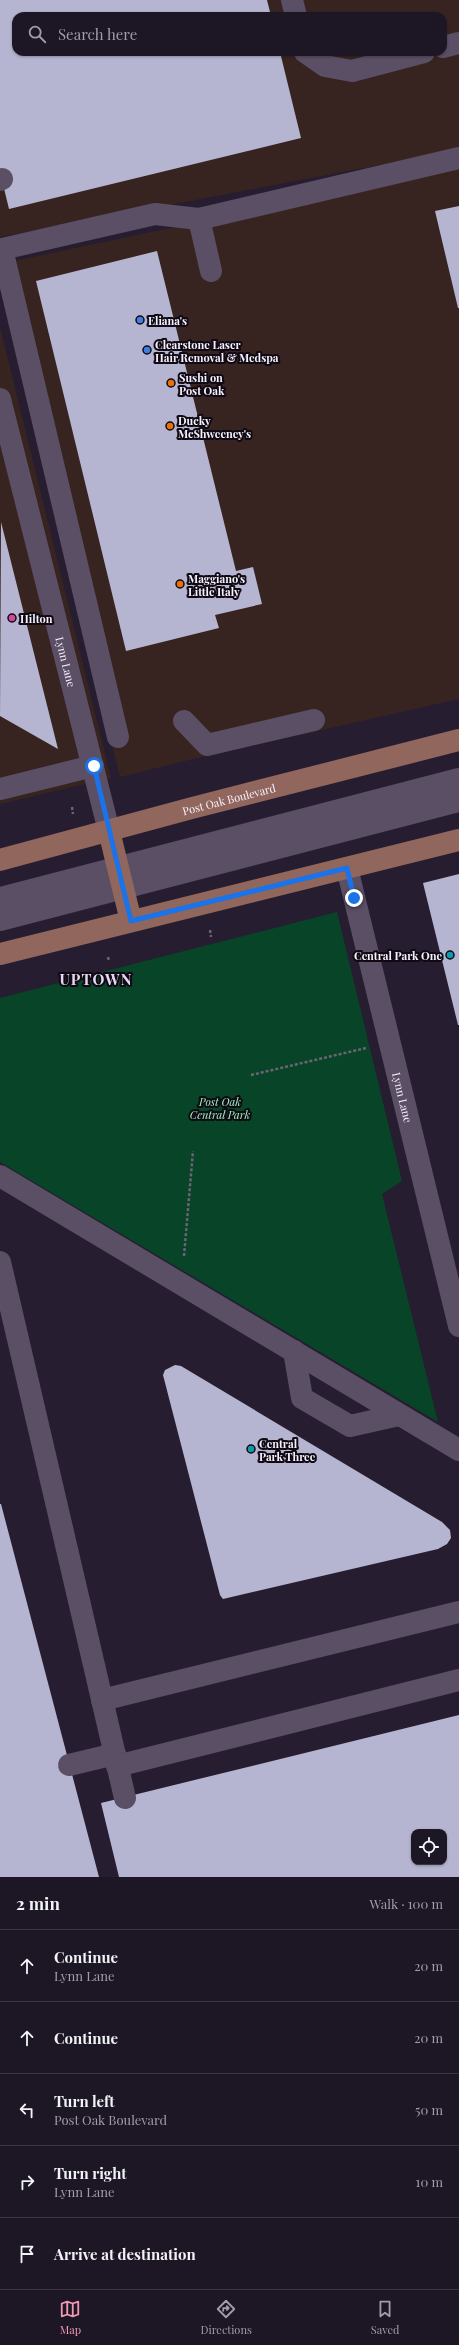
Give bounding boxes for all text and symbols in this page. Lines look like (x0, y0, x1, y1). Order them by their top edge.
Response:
search box (12, 12, 447, 56)
icon: search (26, 23, 48, 45)
text: Search here (58, 24, 137, 44)
place label: Eliana's (148, 313, 187, 328)
marker: Eliana's (135, 315, 145, 325)
place label: Clearstone Laser Hair Removal & Medspa (155, 337, 279, 365)
marker: Clearstone Laser Hair Removal & Medspa (142, 345, 152, 355)
place label: Sushi on Post Oak (179, 370, 225, 398)
marker: Sushi on Post Oak (166, 378, 176, 388)
place label: Ducky McShweeney's (178, 413, 251, 441)
marker: Ducky McShweeney's (165, 421, 175, 431)
place label: Maggiano's Little Italy (188, 571, 245, 599)
marker: Maggiano's Little Italy (175, 579, 185, 589)
place label: Hilton (20, 611, 53, 626)
marker: Hilton (7, 613, 17, 623)
street label: Lynn Lane (53, 635, 80, 689)
route start (85, 757, 103, 775)
street label: Post Oak Boulevard (181, 779, 278, 818)
route end (345, 889, 363, 907)
place label: Central Park One (354, 948, 442, 963)
marker: Central Park One (445, 950, 455, 960)
district label: UPTOWN (60, 969, 132, 989)
street label: Lynn Lane (390, 1071, 417, 1124)
park label: Post Oak Central Park (190, 1094, 250, 1122)
place label: Central Park Three (259, 1436, 316, 1464)
marker: Central Park Three (246, 1444, 256, 1454)
map controls (411, 1829, 447, 1865)
button: locate (411, 1829, 447, 1865)
text: 2 min (16, 1892, 60, 1914)
text: Walk · 100 m (370, 1895, 443, 1912)
text: Continue (54, 1947, 118, 1967)
icon: ahead (16, 1955, 38, 1977)
text: 20 m (414, 1957, 443, 1974)
text: Lynn Lane (54, 1967, 115, 1984)
icon: ahead (16, 2027, 38, 2049)
text: Continue (54, 2028, 118, 2048)
text: 20 m (414, 2029, 443, 2046)
text: Turn left (54, 2091, 115, 2111)
icon: left (16, 2099, 38, 2121)
text: 50 m (415, 2101, 443, 2118)
text: Post Oak Boulevard (54, 2111, 167, 2128)
text: Turn right (54, 2163, 127, 2183)
icon: right (16, 2171, 38, 2193)
text: 10 m (416, 2173, 443, 2190)
text: Lynn Lane (54, 2183, 115, 2200)
icon: arrive (16, 2243, 38, 2265)
text: Arrive at destination (54, 2244, 196, 2264)
tab: Map (59, 2298, 81, 2337)
tab: Directions (200, 2298, 252, 2337)
tab: Saved (371, 2298, 399, 2337)

